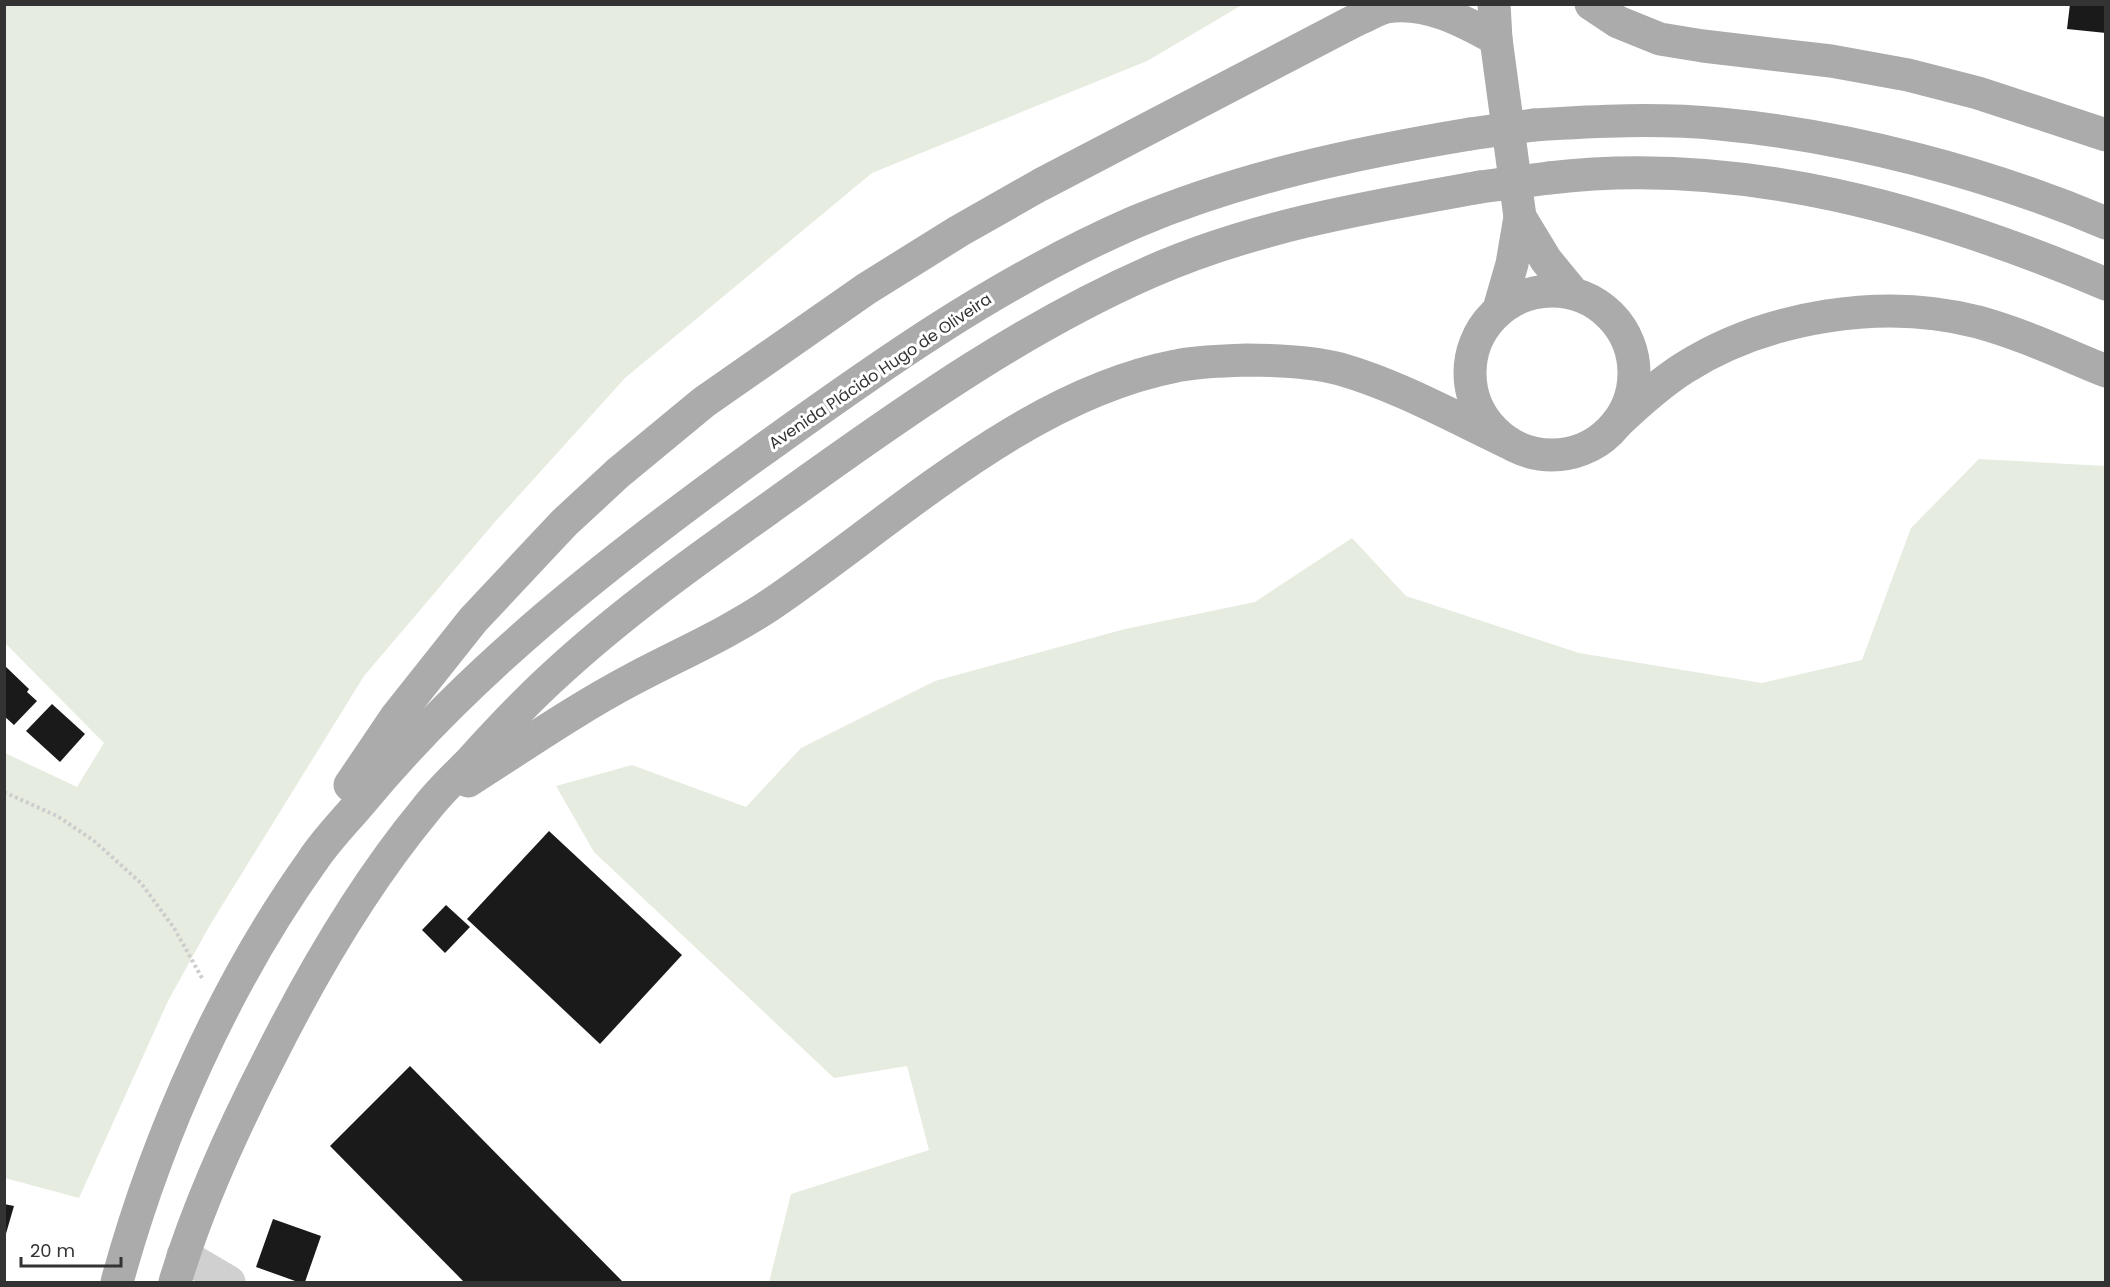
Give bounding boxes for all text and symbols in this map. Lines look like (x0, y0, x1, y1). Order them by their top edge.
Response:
street label: Avenida Plácido Hugo de Oliveira (764, 288, 996, 454)
scale bar (21, 1230, 122, 1268)
text: 20 m (30, 1238, 75, 1263)

